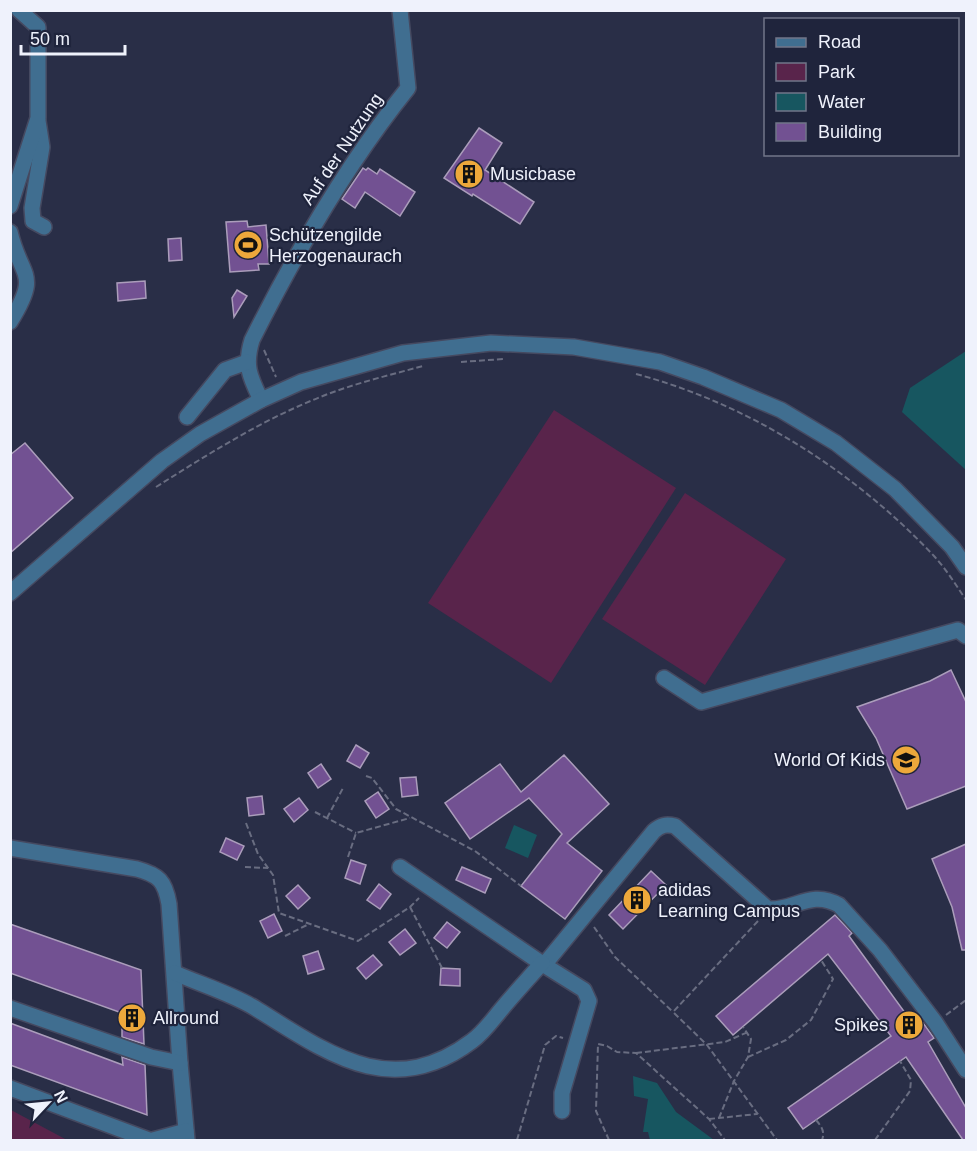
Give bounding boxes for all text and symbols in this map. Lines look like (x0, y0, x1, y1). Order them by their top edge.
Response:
scale bar (21, 18, 124, 56)
legend (764, 18, 959, 156)
text: 50 m (30, 29, 70, 49)
text: Road (818, 32, 861, 52)
text: Park (818, 62, 856, 82)
street label: Auf der Nutzung (297, 89, 387, 209)
text: Water (818, 92, 865, 112)
text: Building (818, 122, 882, 142)
building icon: Musicbase (453, 158, 485, 190)
place label: Musicbase (490, 164, 576, 184)
place label: Schützengilde Herzogenaurach (269, 225, 402, 266)
sports icon: Schützengilde Herzogenaurach (232, 229, 264, 261)
school or university icon: World Of Kids (890, 744, 922, 776)
place label: World Of Kids (774, 750, 885, 770)
place label: adidas Learning Campus (658, 880, 800, 921)
building icon: adidas Learning Campus (621, 884, 653, 916)
building icon: Allround (116, 1002, 148, 1034)
place label: Allround (153, 1008, 219, 1028)
building icon: Spikes (893, 1009, 925, 1041)
place label: Spikes (834, 1015, 888, 1035)
north arrow (18, 1073, 78, 1133)
text: N (51, 1088, 71, 1106)

